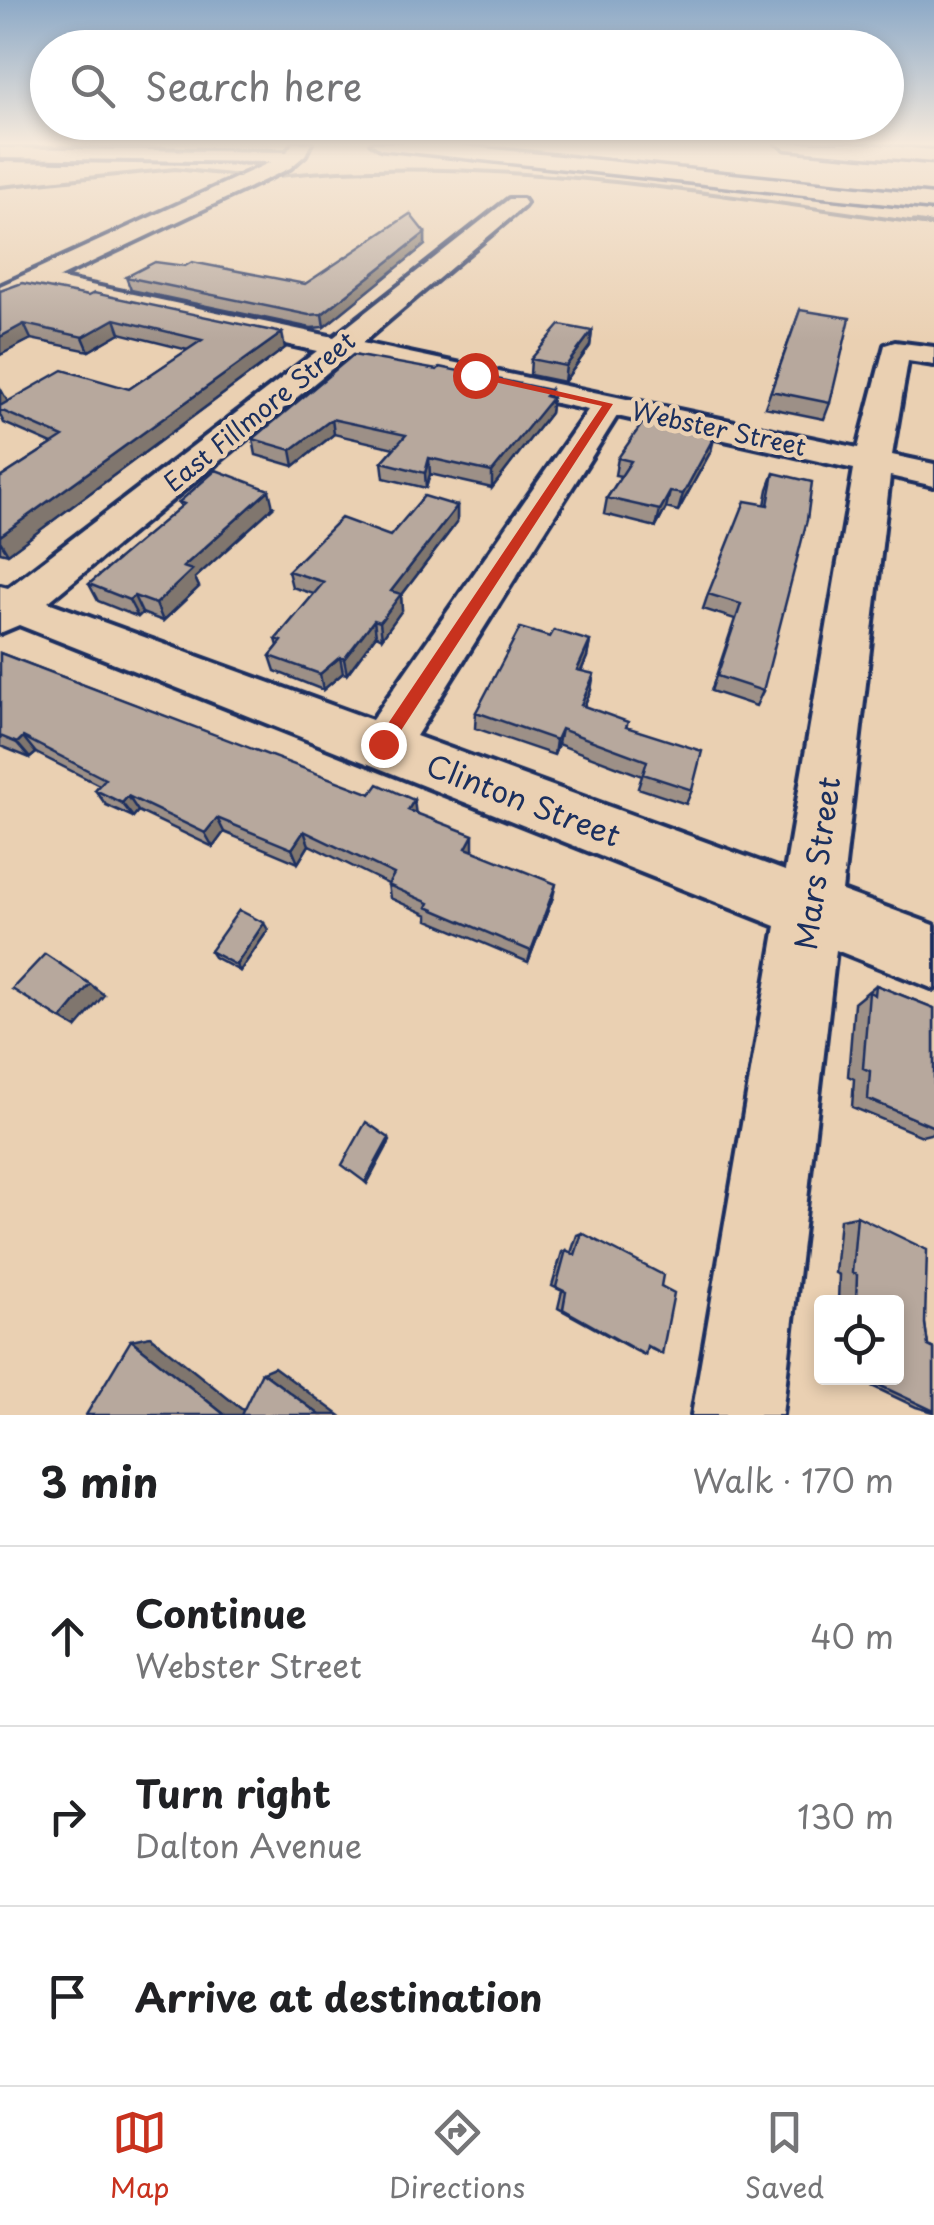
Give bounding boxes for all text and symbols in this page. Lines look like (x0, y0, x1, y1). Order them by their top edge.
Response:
search box (30, 30, 904, 140)
text: Search here (145, 57, 362, 114)
icon: search (65, 58, 120, 113)
street label: East Fillmore Street (155, 322, 363, 500)
route start (453, 353, 499, 399)
street label: Webster Street (628, 391, 810, 465)
route end (361, 722, 407, 768)
street label: Clinton Street (421, 741, 627, 857)
street label: Mars Street (782, 774, 850, 952)
map controls (814, 1295, 904, 1385)
button: locate (814, 1295, 904, 1385)
text: 3 min (40, 1449, 158, 1512)
text: Walk · 170 m (692, 1456, 894, 1504)
text: Continue (135, 1584, 306, 1641)
icon: ahead (40, 1609, 95, 1664)
text: 40 m (810, 1612, 894, 1660)
text: Webster Street (135, 1641, 362, 1689)
text: Turn right (135, 1764, 331, 1821)
icon: right (40, 1789, 95, 1844)
text: 130 m (797, 1792, 894, 1840)
text: Dalton Avenue (135, 1821, 362, 1869)
text: Arrive at destination (135, 1968, 543, 2025)
icon: arrive (40, 1969, 95, 2024)
tab: Map (110, 2105, 170, 2208)
tab: Directions (389, 2105, 525, 2208)
tab: Saved (745, 2105, 824, 2208)

